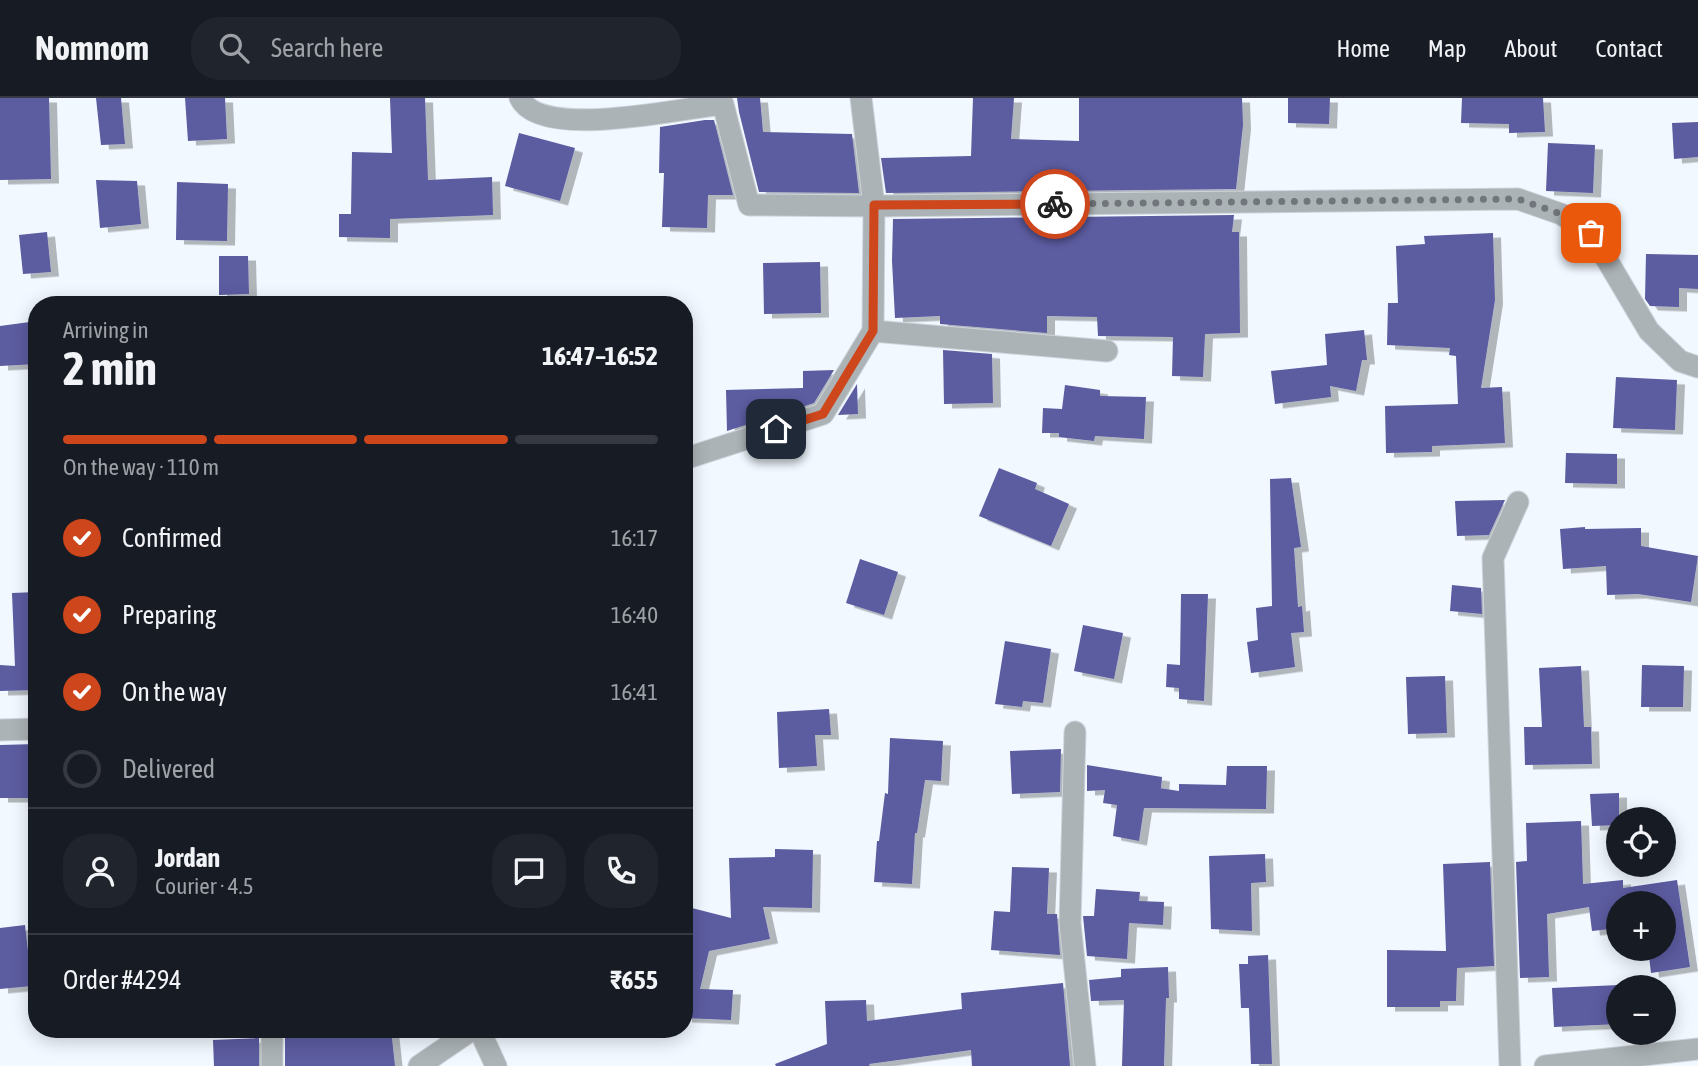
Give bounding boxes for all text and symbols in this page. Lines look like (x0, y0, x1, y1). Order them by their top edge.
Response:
search box (191, 17, 681, 80)
text: Nomnom (35, 29, 149, 67)
icon: search (215, 29, 253, 67)
text: Search here (271, 33, 383, 63)
text: Home (1336, 35, 1390, 62)
text: Map (1428, 35, 1466, 62)
text: About (1504, 35, 1557, 62)
text: Contact (1595, 35, 1663, 62)
courier (1020, 169, 1090, 239)
icon: bike (1036, 185, 1074, 223)
pin (1561, 203, 1621, 263)
icon: bag (1572, 214, 1610, 252)
text: Arriving in (63, 317, 149, 343)
text: 16:47–16:52 (542, 341, 658, 371)
text: 2 min (63, 342, 157, 395)
pin (746, 399, 806, 459)
icon: home (757, 410, 795, 448)
text: On the way · 110 m (63, 454, 219, 480)
icon: check (63, 519, 101, 557)
text: Confirmed (122, 523, 222, 553)
text: 16:17 (611, 525, 658, 551)
icon: check (63, 596, 101, 634)
text: Preparing (122, 600, 216, 630)
text: 16:40 (611, 602, 658, 628)
icon: check (63, 673, 101, 711)
text: On the way (122, 677, 227, 707)
text: 16:41 (611, 679, 658, 705)
text: Delivered (122, 754, 215, 784)
map controls (1606, 807, 1676, 1045)
button: locate (1606, 807, 1676, 877)
button: person (63, 834, 137, 908)
button: chat (492, 834, 566, 908)
button: phone (584, 834, 658, 908)
text: Jordan (155, 843, 220, 873)
text: Courier · 4.5 (155, 873, 254, 899)
button: + (1606, 891, 1676, 961)
text: Order #4294 (63, 965, 182, 995)
text: ₹655 (610, 965, 658, 995)
button: − (1606, 975, 1676, 1045)

